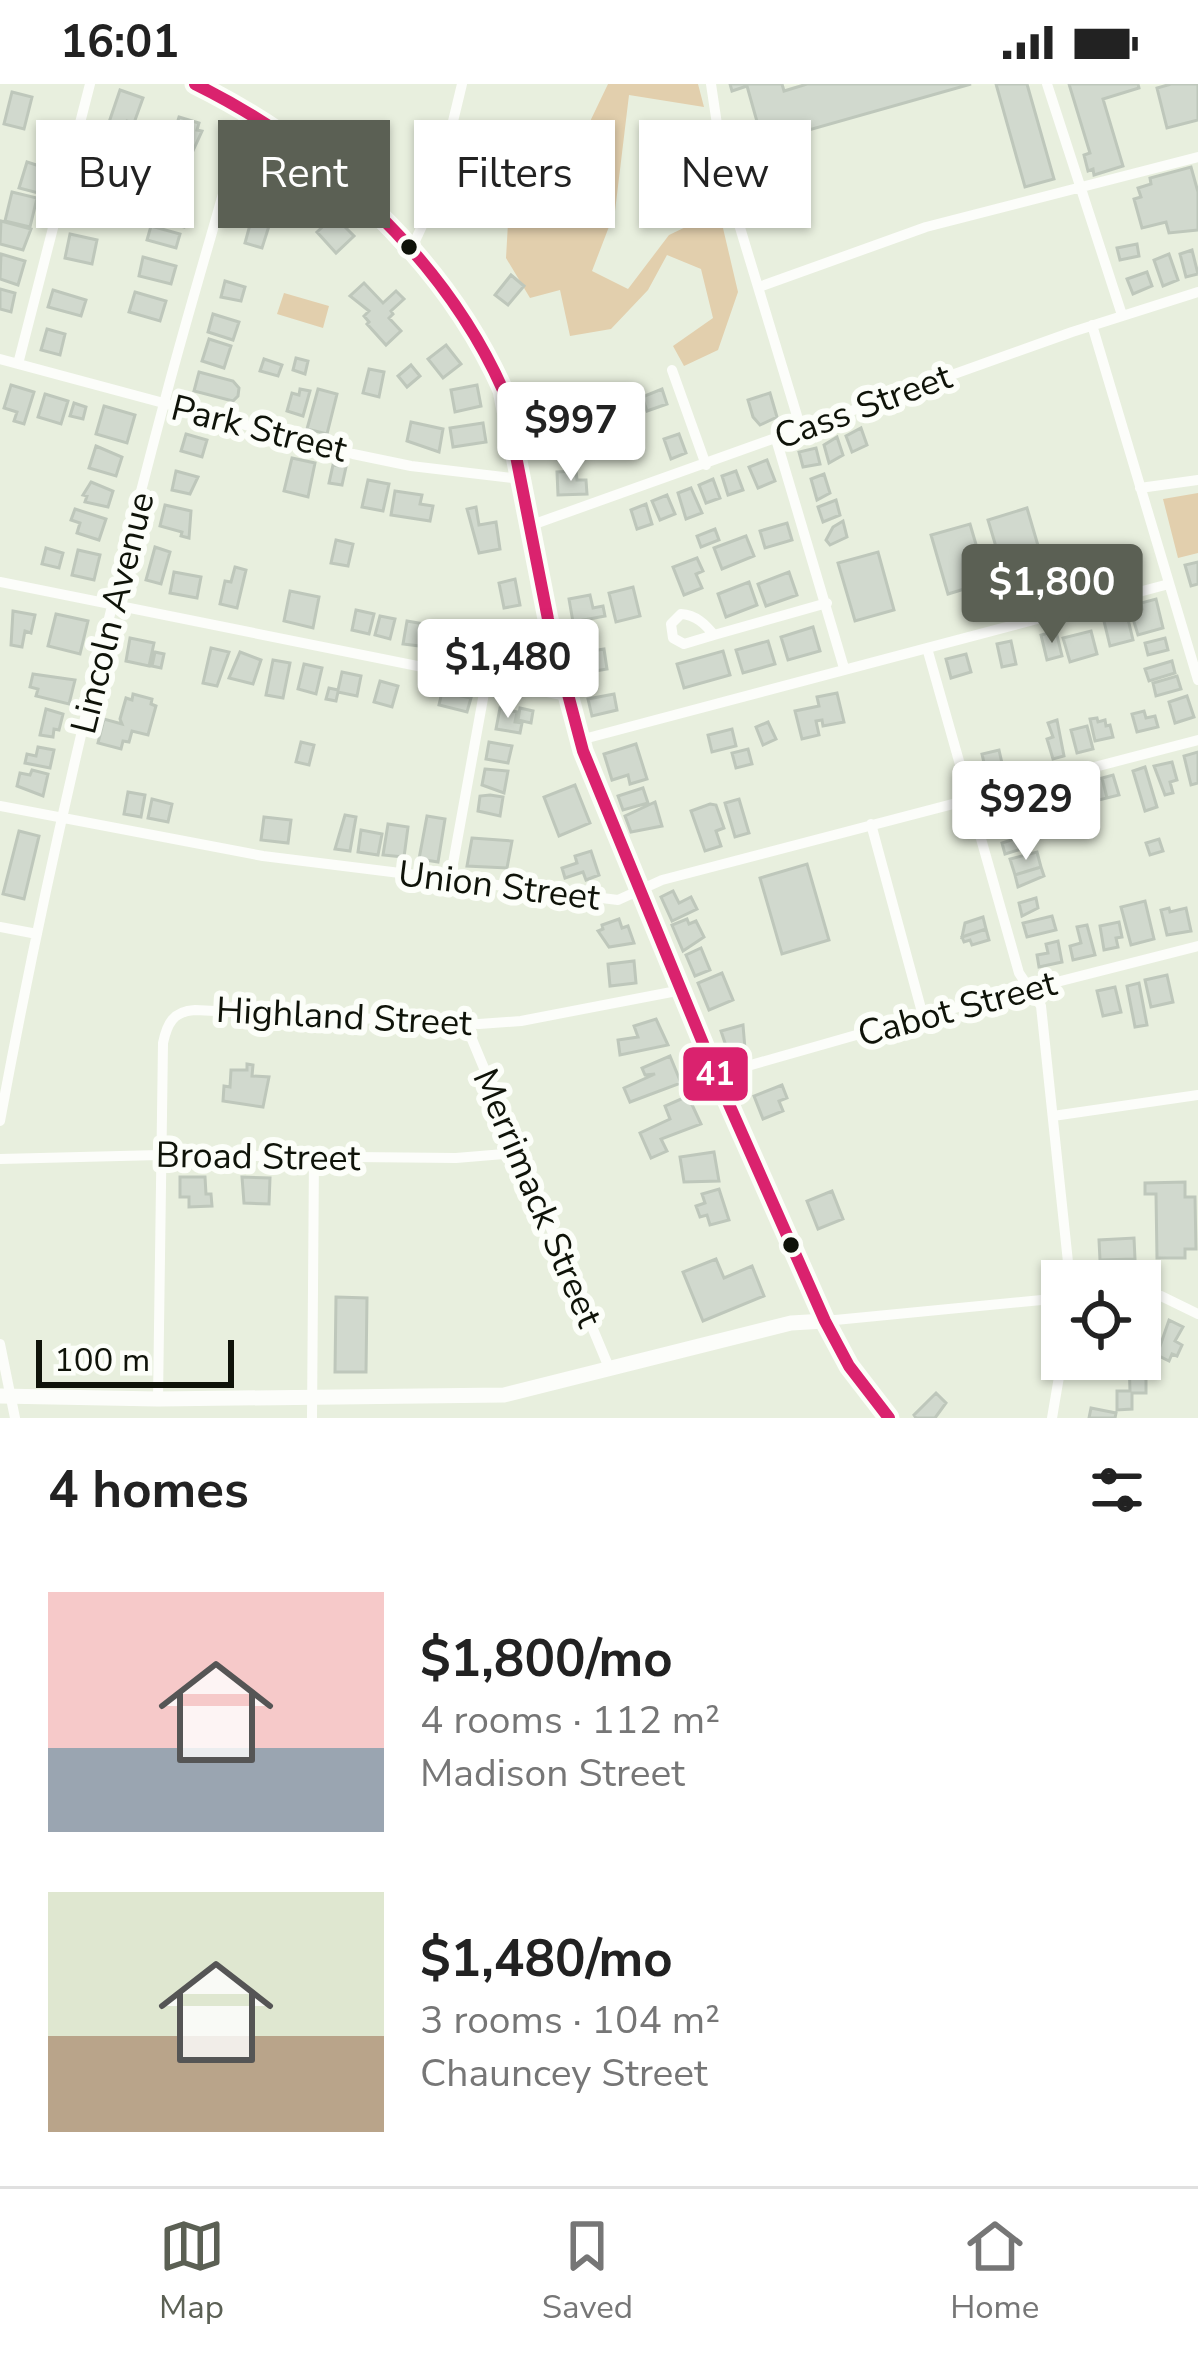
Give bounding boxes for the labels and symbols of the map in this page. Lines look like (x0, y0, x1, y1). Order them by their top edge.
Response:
unlabelled marker (398, 236, 420, 258)
street label: Cass Street (768, 352, 959, 462)
pin: $997 (500, 382, 642, 484)
street label: Park Street (166, 384, 352, 475)
street label: Lincoln Avenue (59, 487, 167, 739)
pin: $1,800 (954, 544, 1150, 646)
pin: $1,480 (410, 619, 606, 721)
pin: $929 (955, 761, 1097, 863)
street label: Union Street (395, 849, 603, 923)
street label: Cabot Street (852, 959, 1062, 1059)
street label: Highland Street (215, 986, 473, 1048)
line badge: 41 (681, 1045, 750, 1103)
text: 41 (695, 1052, 735, 1097)
street label: Merrimack Street (461, 1061, 614, 1335)
street label: Broad Street (155, 1131, 361, 1183)
unlabelled marker (780, 1234, 802, 1256)
scale bar (36, 1334, 234, 1387)

